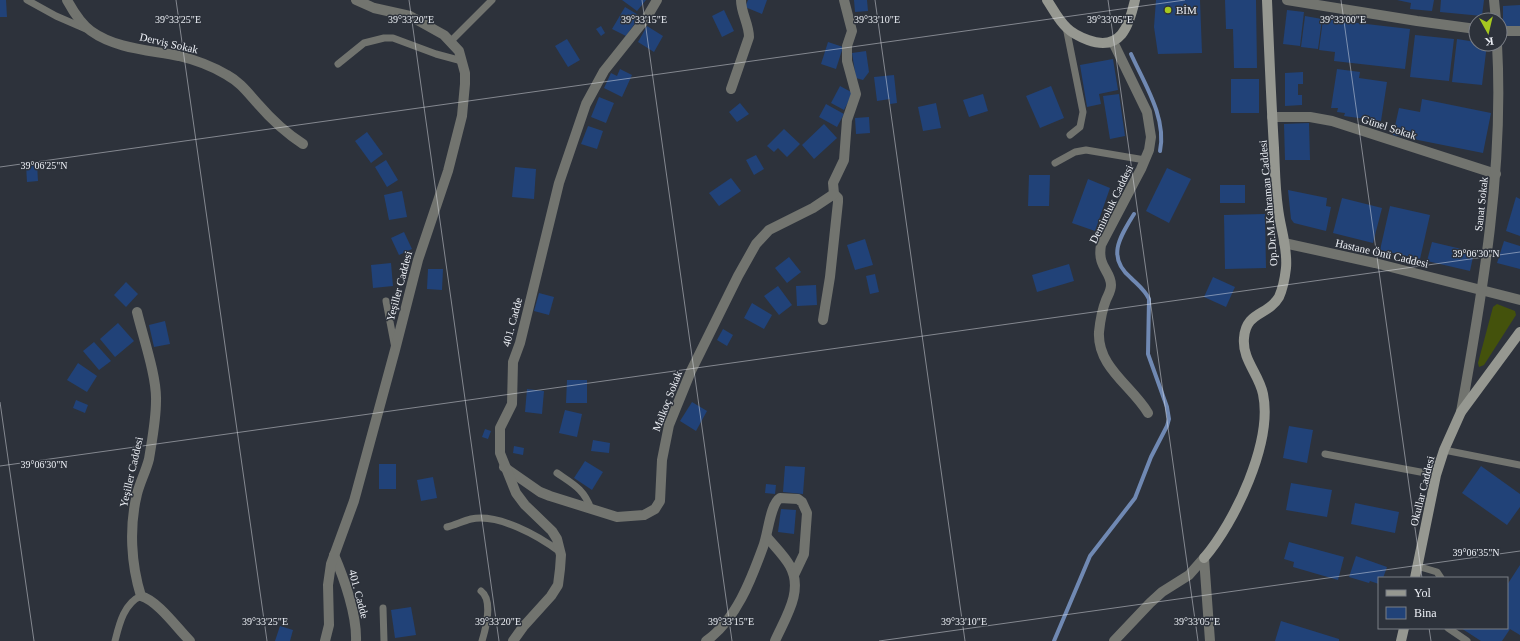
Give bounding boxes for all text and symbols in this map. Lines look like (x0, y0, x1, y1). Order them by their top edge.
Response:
place label: BİM (1176, 4, 1197, 16)
marker: BİM (1163, 5, 1173, 15)
north arrow (1468, 12, 1508, 52)
text: 39°33'25"E (155, 14, 201, 25)
text: 39°33'20"E (388, 14, 434, 25)
text: 39°33'15"E (621, 14, 667, 25)
text: 39°33'10"E (854, 14, 900, 25)
text: 39°33'05"E (1087, 14, 1133, 25)
text: 39°33'00"E (1320, 14, 1366, 25)
street label: Derviş Sokak (139, 30, 200, 56)
text: K (1484, 35, 1494, 49)
street label: Günel Sokak (1360, 112, 1418, 142)
street label: Op.Dr.M.Kahraman Caddesi (1257, 139, 1279, 267)
text: 39°06'25"N (20, 160, 68, 171)
street label: Demiroluk Caddesi (1087, 163, 1135, 245)
street label: Sanat Sokak (1472, 176, 1490, 232)
street label: Hastane Önü Caddesi (1334, 236, 1430, 270)
text: 39°06'30"N (1452, 248, 1500, 259)
street label: Yeşiller Caddesi (384, 250, 414, 322)
street label: 401. Cadde (500, 296, 524, 348)
street label: Malkoç Sokak (650, 369, 684, 433)
street label: Yeşiller Caddesi (117, 436, 145, 508)
street label: Okullar Caddesi (1407, 455, 1437, 527)
text: 39°06'30"N (20, 459, 68, 470)
text: 39°06'35"N (1452, 547, 1500, 558)
street label: 401. Cadde (347, 568, 371, 620)
legend (1378, 577, 1508, 629)
text: Yol (1414, 586, 1431, 600)
text: Bina (1414, 606, 1437, 620)
text: 39°33'25"E (242, 616, 288, 627)
text: 39°33'20"E (475, 616, 521, 627)
text: 39°33'15"E (708, 616, 754, 627)
text: 39°33'10"E (941, 616, 987, 627)
text: 39°33'05"E (1174, 616, 1220, 627)

